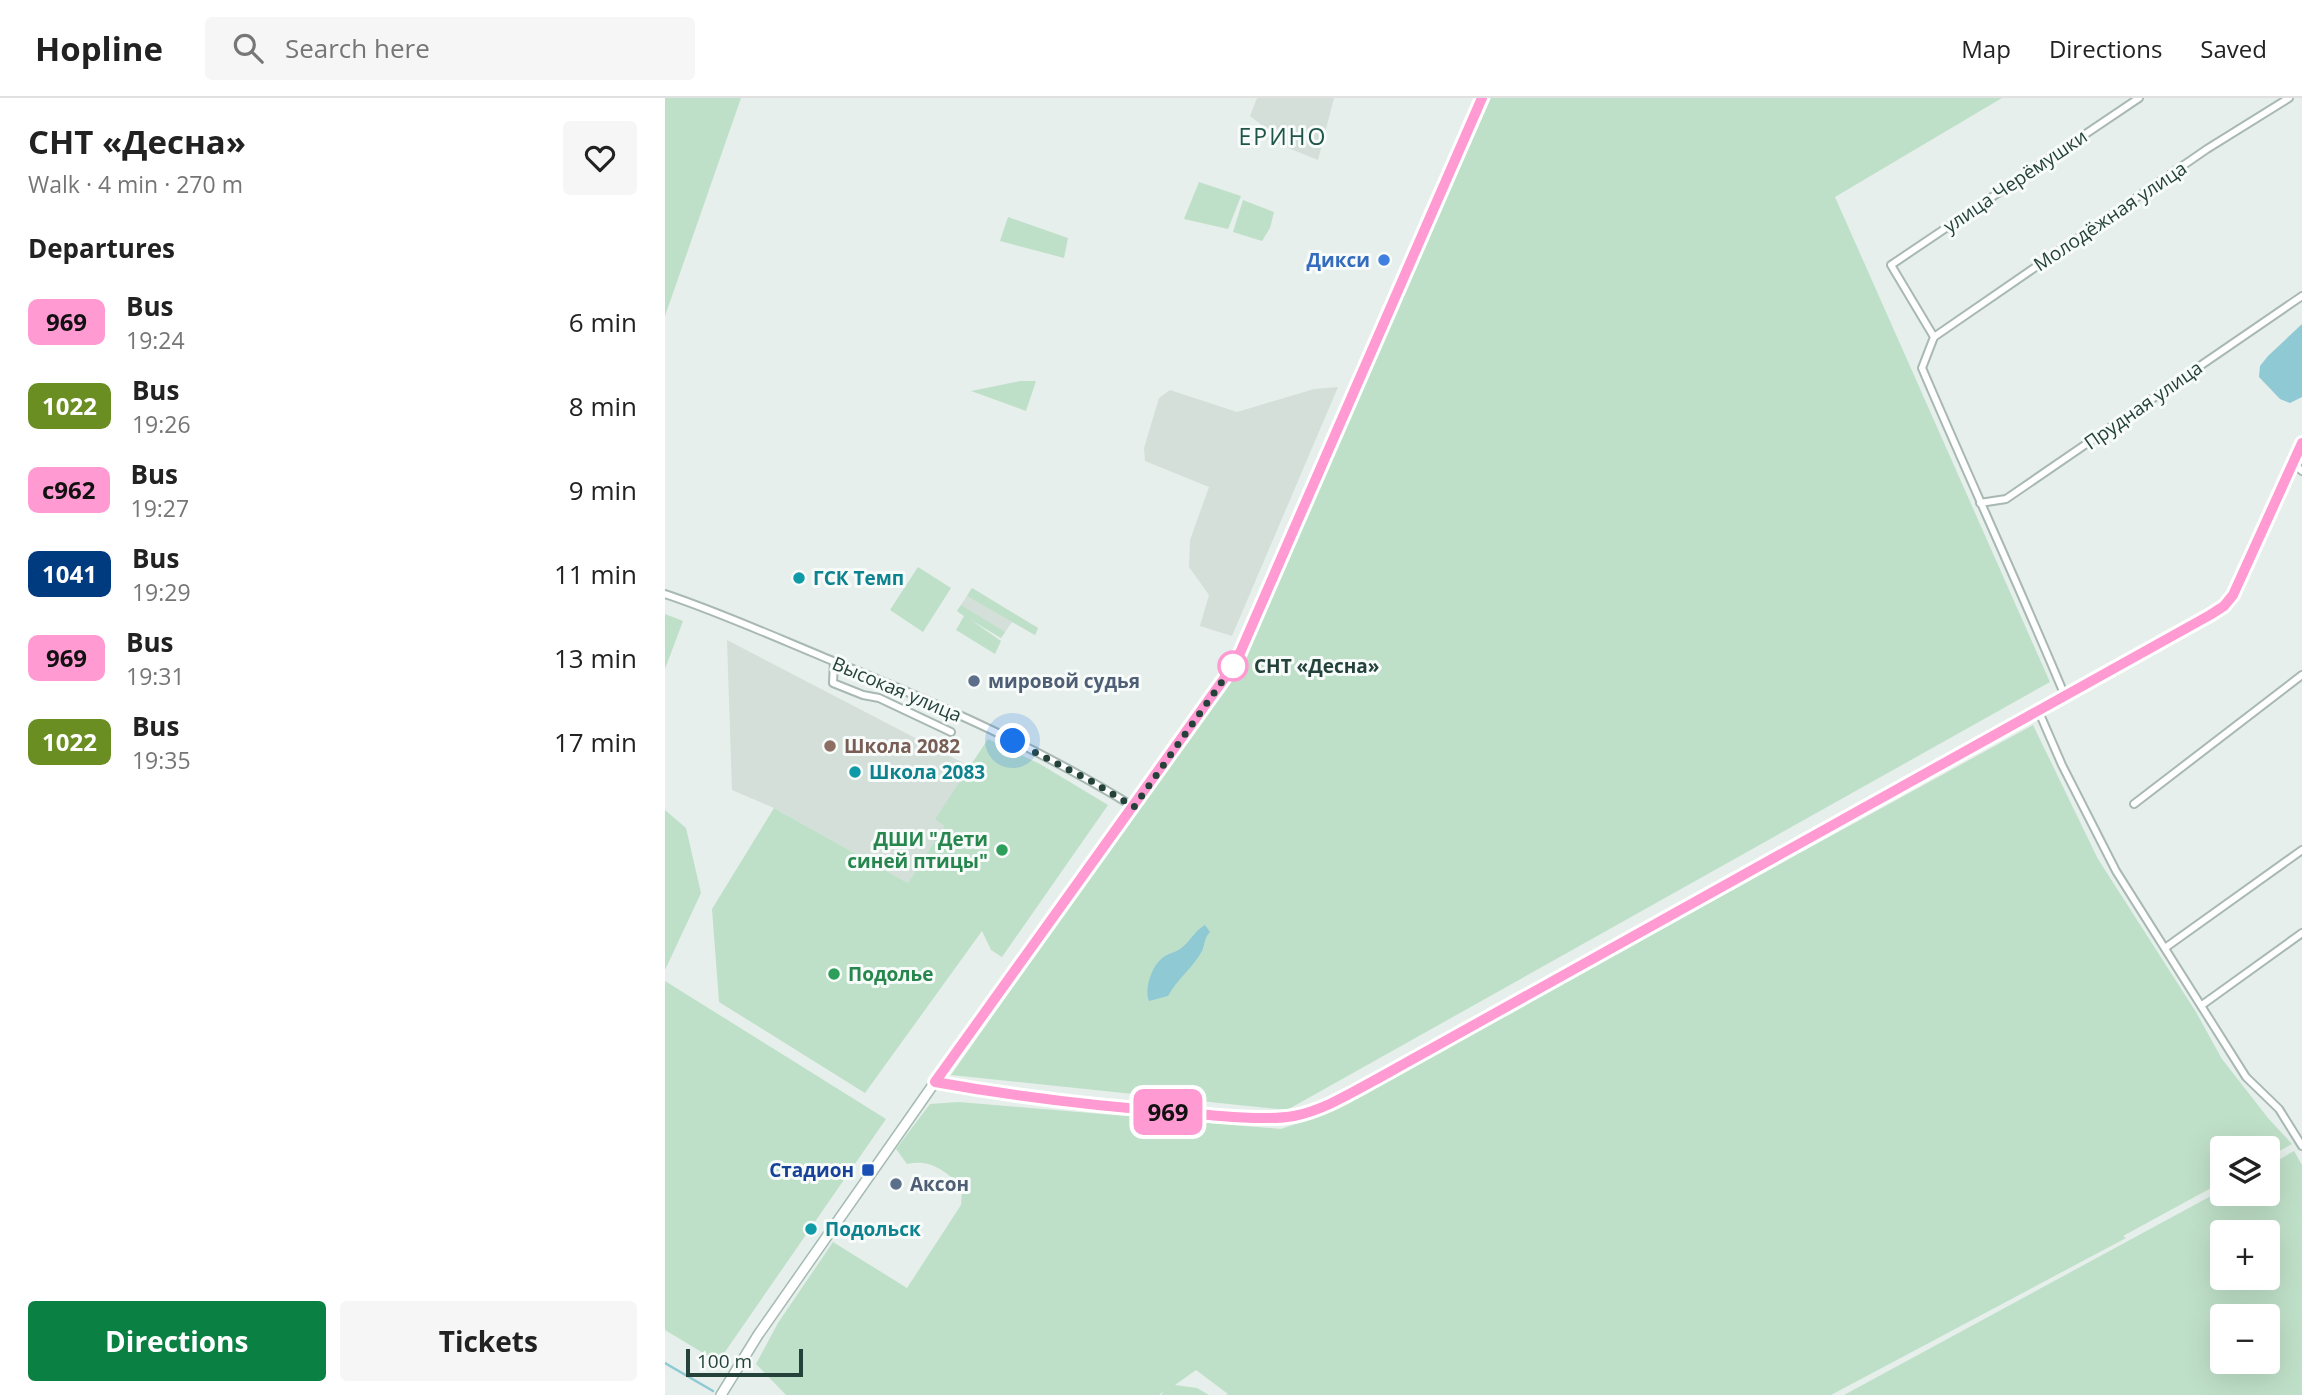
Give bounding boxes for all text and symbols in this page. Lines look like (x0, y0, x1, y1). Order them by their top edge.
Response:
search box (205, 17, 695, 80)
text: Hopline (35, 26, 163, 71)
icon: search (229, 29, 267, 67)
text: Search here (285, 30, 430, 66)
text: Map (1961, 32, 2011, 65)
text: Directions (2049, 32, 2162, 65)
text: Saved (2200, 32, 2267, 65)
text: СНТ «Десна» (28, 119, 246, 164)
district label: ЕРИНО (1239, 120, 1327, 152)
button: heart (563, 121, 637, 195)
street label: улица Черёмушки (1938, 123, 2092, 239)
street label: Молодёжная улица (2028, 155, 2192, 277)
text: Walk · 4 min · 270 m (28, 168, 243, 200)
text: Departures (28, 230, 175, 266)
place label: Дикси (1307, 247, 1370, 273)
marker: Дикси (1376, 252, 1392, 268)
text: Bus (126, 288, 173, 324)
text: 6 min (569, 304, 637, 340)
text: 969 (46, 305, 87, 338)
text: 19:24 (126, 324, 185, 356)
street label: Прудная улица (2079, 355, 2207, 455)
text: Bus (132, 372, 179, 408)
text: 8 min (569, 388, 637, 424)
text: 1022 (42, 389, 97, 422)
text: 19:26 (132, 408, 191, 440)
text: Bus (131, 456, 178, 492)
text: 9 min (569, 472, 637, 508)
text: с962 (42, 473, 96, 506)
text: 19:27 (131, 492, 189, 524)
text: Bus (132, 540, 179, 576)
text: 11 min (554, 556, 637, 592)
text: 1041 (42, 557, 97, 590)
place label: ГСК Темп (813, 565, 904, 591)
marker: ГСК Темп (791, 570, 807, 586)
text: 19:29 (132, 576, 191, 608)
text: Bus (126, 624, 173, 660)
text: 13 min (554, 640, 637, 676)
text: 969 (46, 641, 87, 674)
street label: Высокая улица (828, 650, 966, 728)
marker: СНТ «Десна» (1218, 651, 1248, 681)
place label: СНТ «Десна» (1254, 653, 1380, 679)
text: 19:31 (126, 660, 185, 692)
place label: мировой судья (988, 668, 1140, 694)
marker: мировой судья (966, 673, 982, 689)
text: Bus (132, 708, 179, 744)
your location (995, 723, 1030, 758)
text: 17 min (554, 724, 637, 760)
text: 1022 (42, 725, 97, 758)
place label: Школа 2082 (844, 733, 960, 759)
marker: Школа 2082 (822, 738, 838, 754)
text: 19:35 (132, 744, 191, 776)
place label: Школа 2083 (869, 759, 985, 785)
marker: Школа 2083 (847, 764, 863, 780)
place label: ДШИ "Дети синей птицы" (847, 826, 988, 874)
marker: ДШИ "Дети синей птицы" (994, 842, 1010, 858)
place label: Подолье (848, 961, 933, 987)
marker: Подолье (826, 966, 842, 982)
line badge: 969 (1128, 1089, 1208, 1135)
text: 969 (1147, 1095, 1189, 1128)
map controls (2210, 1136, 2280, 1374)
button: layers (2210, 1136, 2280, 1206)
place label: Стадион (769, 1157, 854, 1183)
marker: Стадион (860, 1162, 876, 1178)
place label: Аксон (910, 1171, 969, 1197)
marker: Аксон (888, 1176, 904, 1192)
place label: Подольск (825, 1216, 921, 1242)
button: + (2210, 1220, 2280, 1290)
marker: Подольск (803, 1221, 819, 1237)
button: Directions (28, 1301, 326, 1381)
button: Tickets (340, 1301, 637, 1381)
button: − (2210, 1304, 2280, 1374)
scale bar (686, 1346, 803, 1378)
text: 100 m (697, 1348, 752, 1374)

